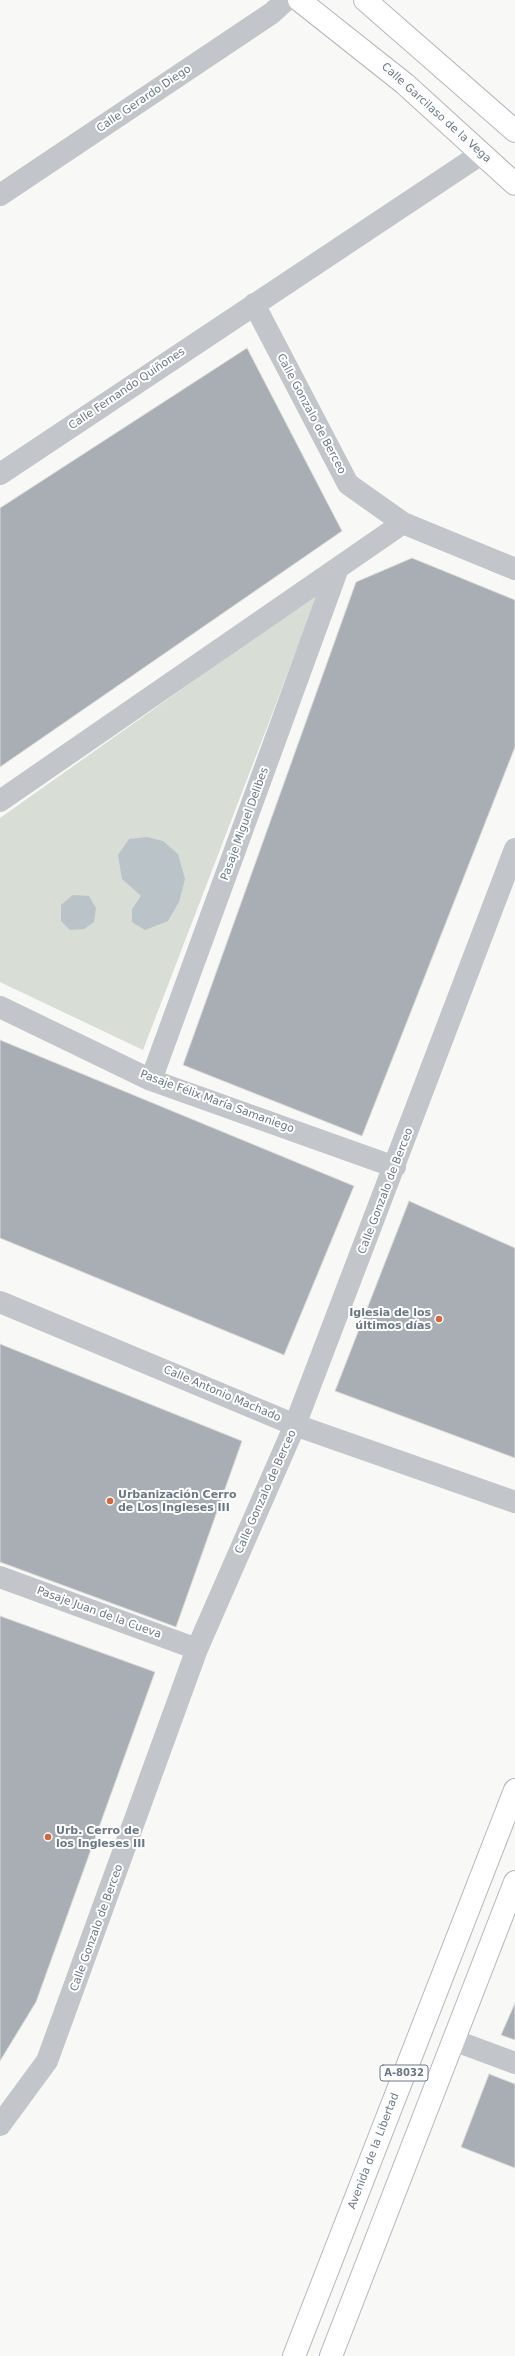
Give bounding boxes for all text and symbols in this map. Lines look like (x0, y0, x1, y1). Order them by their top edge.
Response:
street label: Calle Garcilaso de la Vega (378, 60, 494, 166)
street label: Calle Gerardo Diego (94, 63, 194, 135)
street label: Calle Fernando Quiñones (66, 345, 188, 433)
street label: Calle Gonzalo de Berceo (274, 352, 348, 476)
street label: Pasaje Miguel Delibes (218, 766, 272, 882)
street label: Pasaje Félix María Samaniego (138, 1068, 296, 1136)
street label: Calle Gonzalo de Berceo (356, 1126, 416, 1256)
place label: Iglesia de los últimos días (349, 1306, 431, 1332)
marker: Iglesia de los últimos días (434, 1314, 444, 1324)
street label: Calle Antonio Machado (161, 1363, 283, 1425)
street label: Calle Gonzalo de Berceo (233, 1428, 299, 1556)
place label: Urbanización Cerro de Los Ingleses III (118, 1488, 237, 1514)
marker: Urbanización Cerro de Los Ingleses III (105, 1496, 115, 1506)
street label: Pasaje Juan de la Cueva (35, 1584, 163, 1642)
place label: Urb. Cerro de los Ingleses III (56, 1824, 145, 1850)
marker: Urb. Cerro de los Ingleses III (43, 1832, 53, 1842)
street label: Calle Gonzalo de Berceo (68, 1863, 126, 1993)
road number: A-8032 (380, 2065, 428, 2081)
street label: Avenida de la Libertad (346, 2091, 402, 2211)

